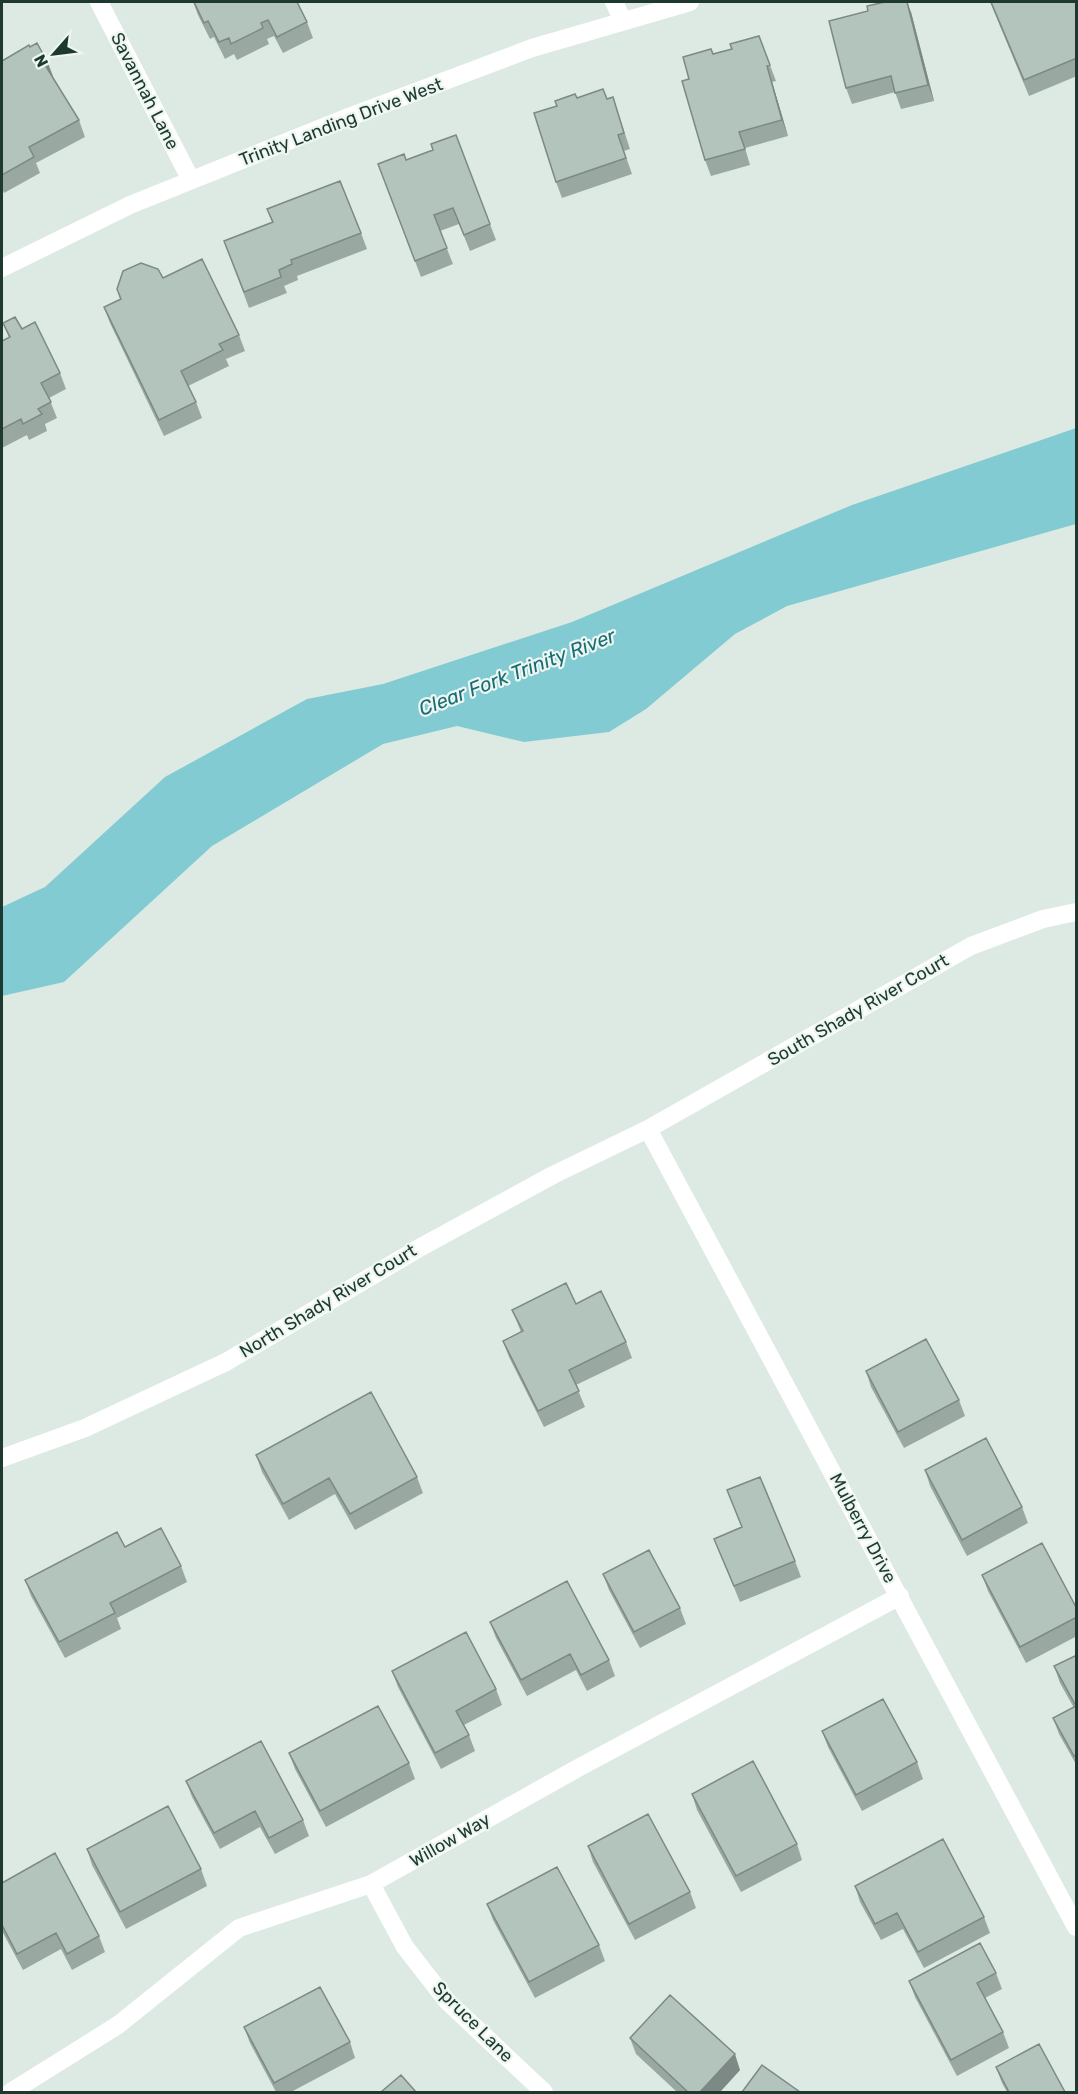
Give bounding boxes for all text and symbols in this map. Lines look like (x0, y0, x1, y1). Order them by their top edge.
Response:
north arrow (24, 24, 84, 84)
street label: Savannah Lane (106, 29, 184, 153)
text: N (30, 51, 52, 70)
street label: Trinity Landing Drive West (236, 73, 446, 171)
water label: Clear Fork Trinity River (415, 623, 620, 721)
street label: South Shady River Court (764, 949, 952, 1071)
street label: North Shady River Court (236, 1239, 420, 1363)
street label: Mulberry Drive (825, 1469, 901, 1587)
street label: Willow Way (406, 1808, 494, 1872)
street label: Spruce Lane (428, 1977, 518, 2067)

